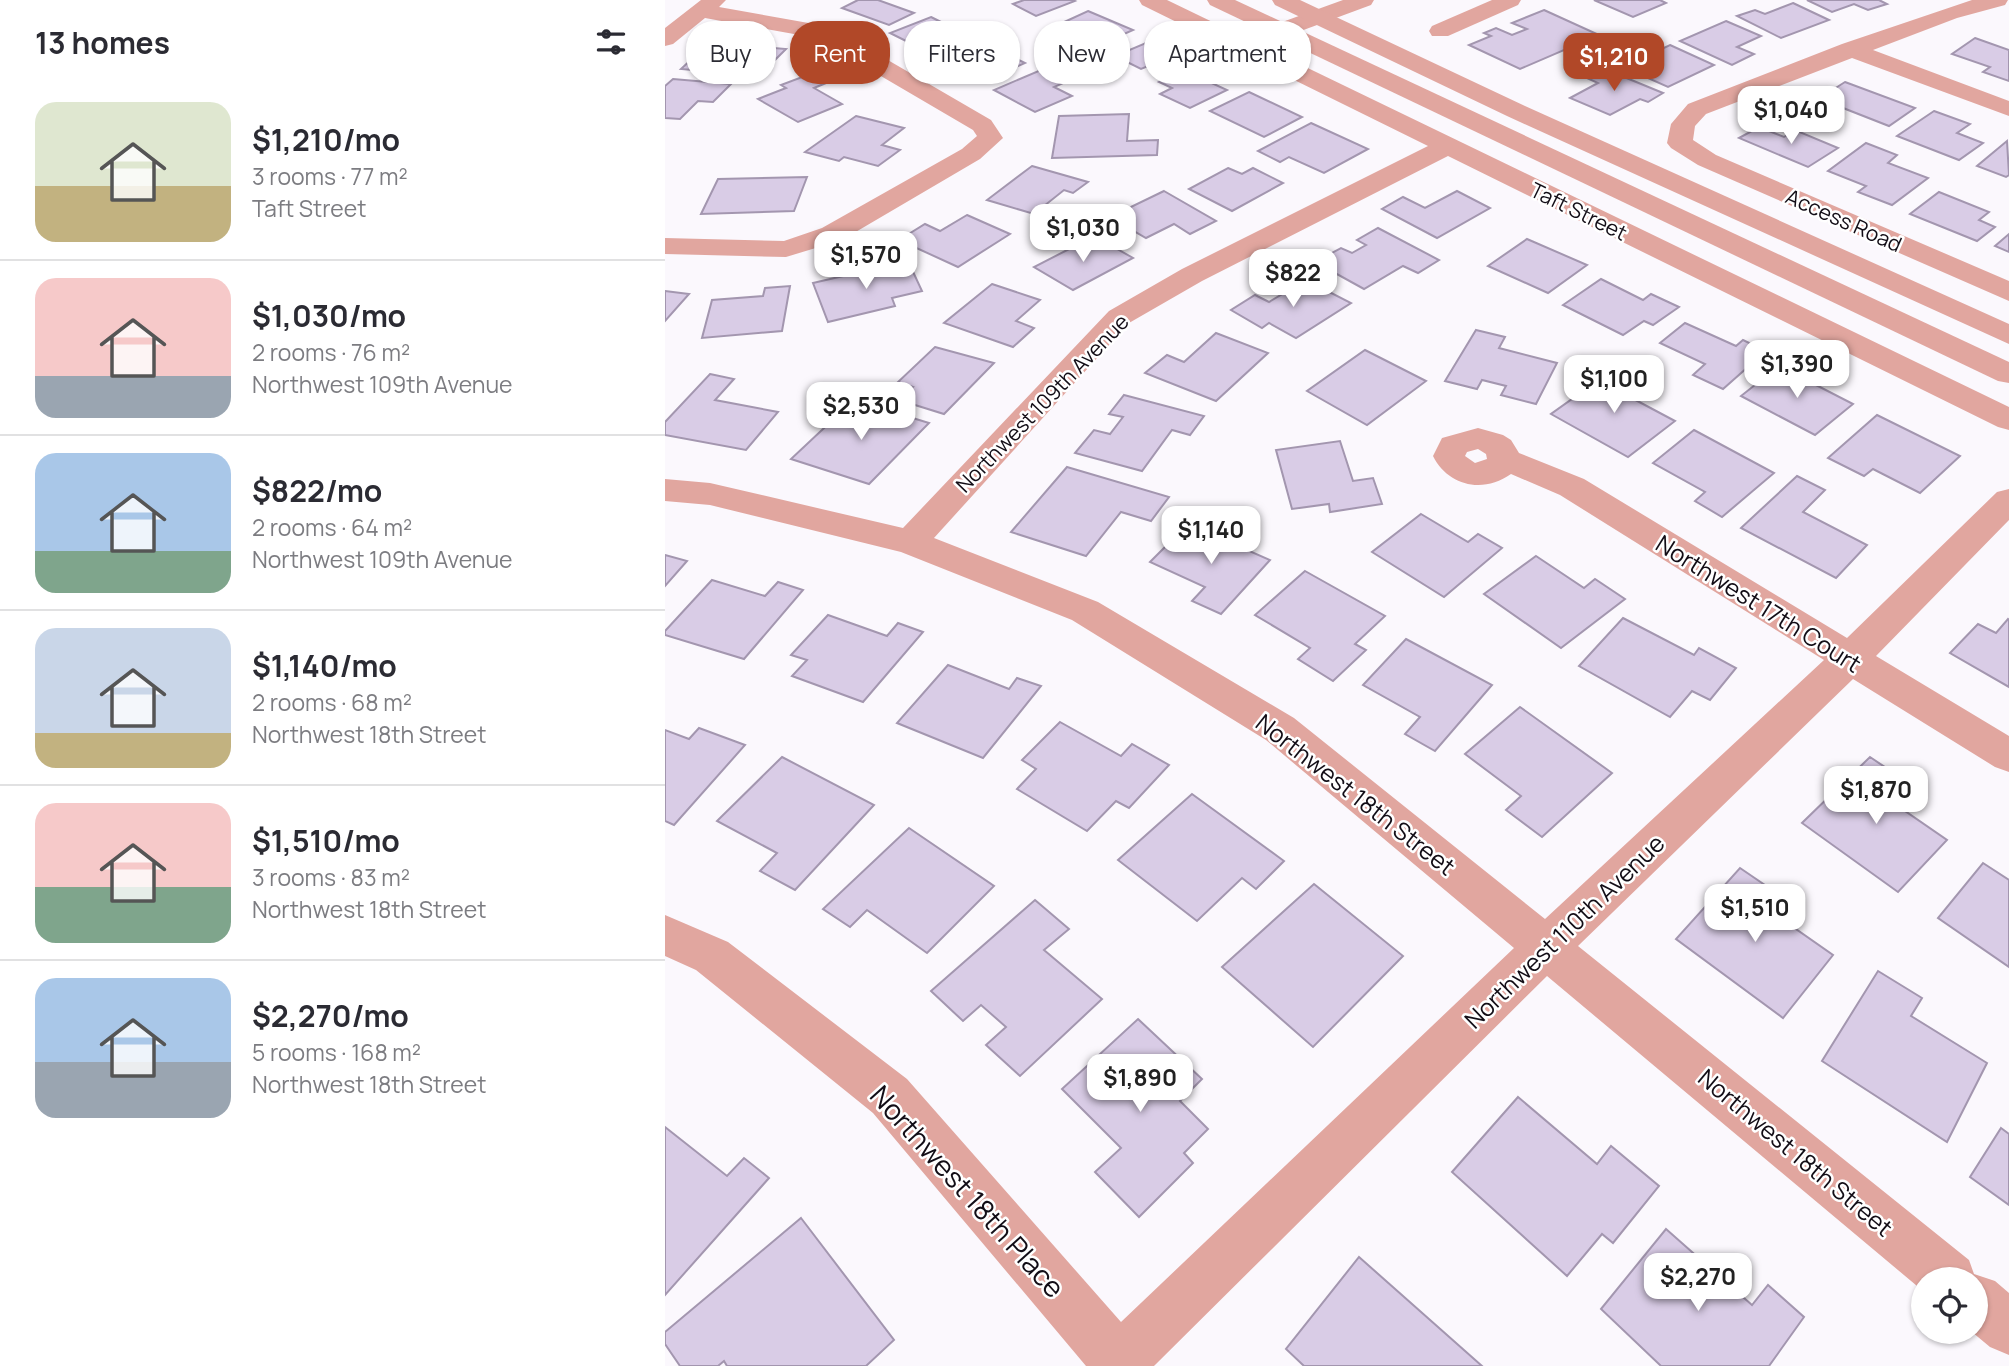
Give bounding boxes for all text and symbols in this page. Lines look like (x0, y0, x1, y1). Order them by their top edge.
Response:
chip: Buy (686, 21, 776, 84)
chip: Rent (790, 21, 890, 84)
chip: Filters (904, 21, 1020, 84)
chip: New (1034, 21, 1130, 84)
chip: Apartment (1144, 21, 1311, 84)
text: 13 homes (35, 22, 170, 63)
icon: filters (592, 23, 630, 61)
pin: $1,210 (1557, 34, 1671, 93)
text: $1,210 (1579, 40, 1649, 72)
pin: $1,040 (1734, 86, 1848, 146)
text: $1,040 (1754, 93, 1828, 125)
text: $1,210/mo (252, 119, 400, 160)
icon: home (91, 130, 175, 214)
text: 3 rooms · 77 m² (252, 160, 408, 192)
street label: Taft Street (1526, 176, 1632, 246)
street label: Access Road (1782, 182, 1906, 258)
text: Taft Street (252, 192, 366, 224)
pin: $1,030 (1026, 204, 1140, 264)
text: $1,030 (1046, 211, 1120, 243)
pin: $1,570 (809, 232, 923, 291)
text: $1,570 (830, 238, 902, 270)
pin: $822 (1252, 250, 1334, 309)
text: $822 (1265, 256, 1321, 288)
text: $1,030/mo (252, 295, 406, 336)
icon: home (91, 306, 175, 390)
street label: Northwest 109th Avenue (949, 308, 1135, 498)
text: 2 rooms · 76 m² (252, 336, 410, 368)
pin: $1,390 (1740, 340, 1854, 400)
text: $1,390 (1760, 347, 1834, 379)
pin: $1,100 (1557, 356, 1671, 415)
text: $1,100 (1580, 362, 1648, 394)
text: Northwest 109th Avenue (252, 368, 513, 400)
pin: $2,530 (804, 382, 918, 442)
text: $2,530 (822, 389, 900, 421)
text: $822/mo (252, 470, 382, 511)
icon: home (91, 481, 175, 565)
pin: $1,140 (1154, 506, 1268, 566)
text: 2 rooms · 64 m² (252, 511, 412, 543)
text: $1,140 (1177, 513, 1245, 545)
street label: Northwest 17th Court (1650, 526, 1868, 680)
text: Northwest 109th Avenue (252, 543, 513, 575)
text: $1,140/mo (252, 645, 397, 686)
icon: home (91, 656, 175, 740)
text: 2 rooms · 68 m² (252, 686, 412, 718)
street label: Northwest 18th Street (1249, 706, 1463, 882)
text: Northwest 18th Street (252, 718, 486, 750)
pin: $1,870 (1819, 766, 1933, 826)
text: $1,870 (1840, 773, 1912, 805)
text: $1,510/mo (252, 820, 400, 861)
street label: Northwest 110th Avenue (1457, 827, 1671, 1035)
icon: home (91, 831, 175, 915)
text: 3 rooms · 83 m² (252, 861, 410, 893)
pin: $1,510 (1698, 884, 1812, 944)
text: $1,510 (1720, 891, 1790, 923)
text: Northwest 18th Street (252, 893, 486, 925)
text: $2,270/mo (252, 995, 409, 1036)
icon: home (91, 1006, 175, 1090)
text: 5 rooms · 168 m² (252, 1036, 421, 1068)
pin: $1,890 (1083, 1054, 1197, 1114)
text: $1,890 (1103, 1061, 1177, 1093)
street label: Northwest 18th Street (1692, 1061, 1900, 1243)
text: Northwest 18th Street (252, 1068, 486, 1100)
street label: Northwest 18th Place (862, 1077, 1074, 1305)
pin: $2,270 (1641, 1254, 1755, 1313)
text: $2,270 (1660, 1260, 1736, 1292)
map controls (1911, 1267, 1988, 1344)
button: locate (1911, 1267, 1988, 1344)

